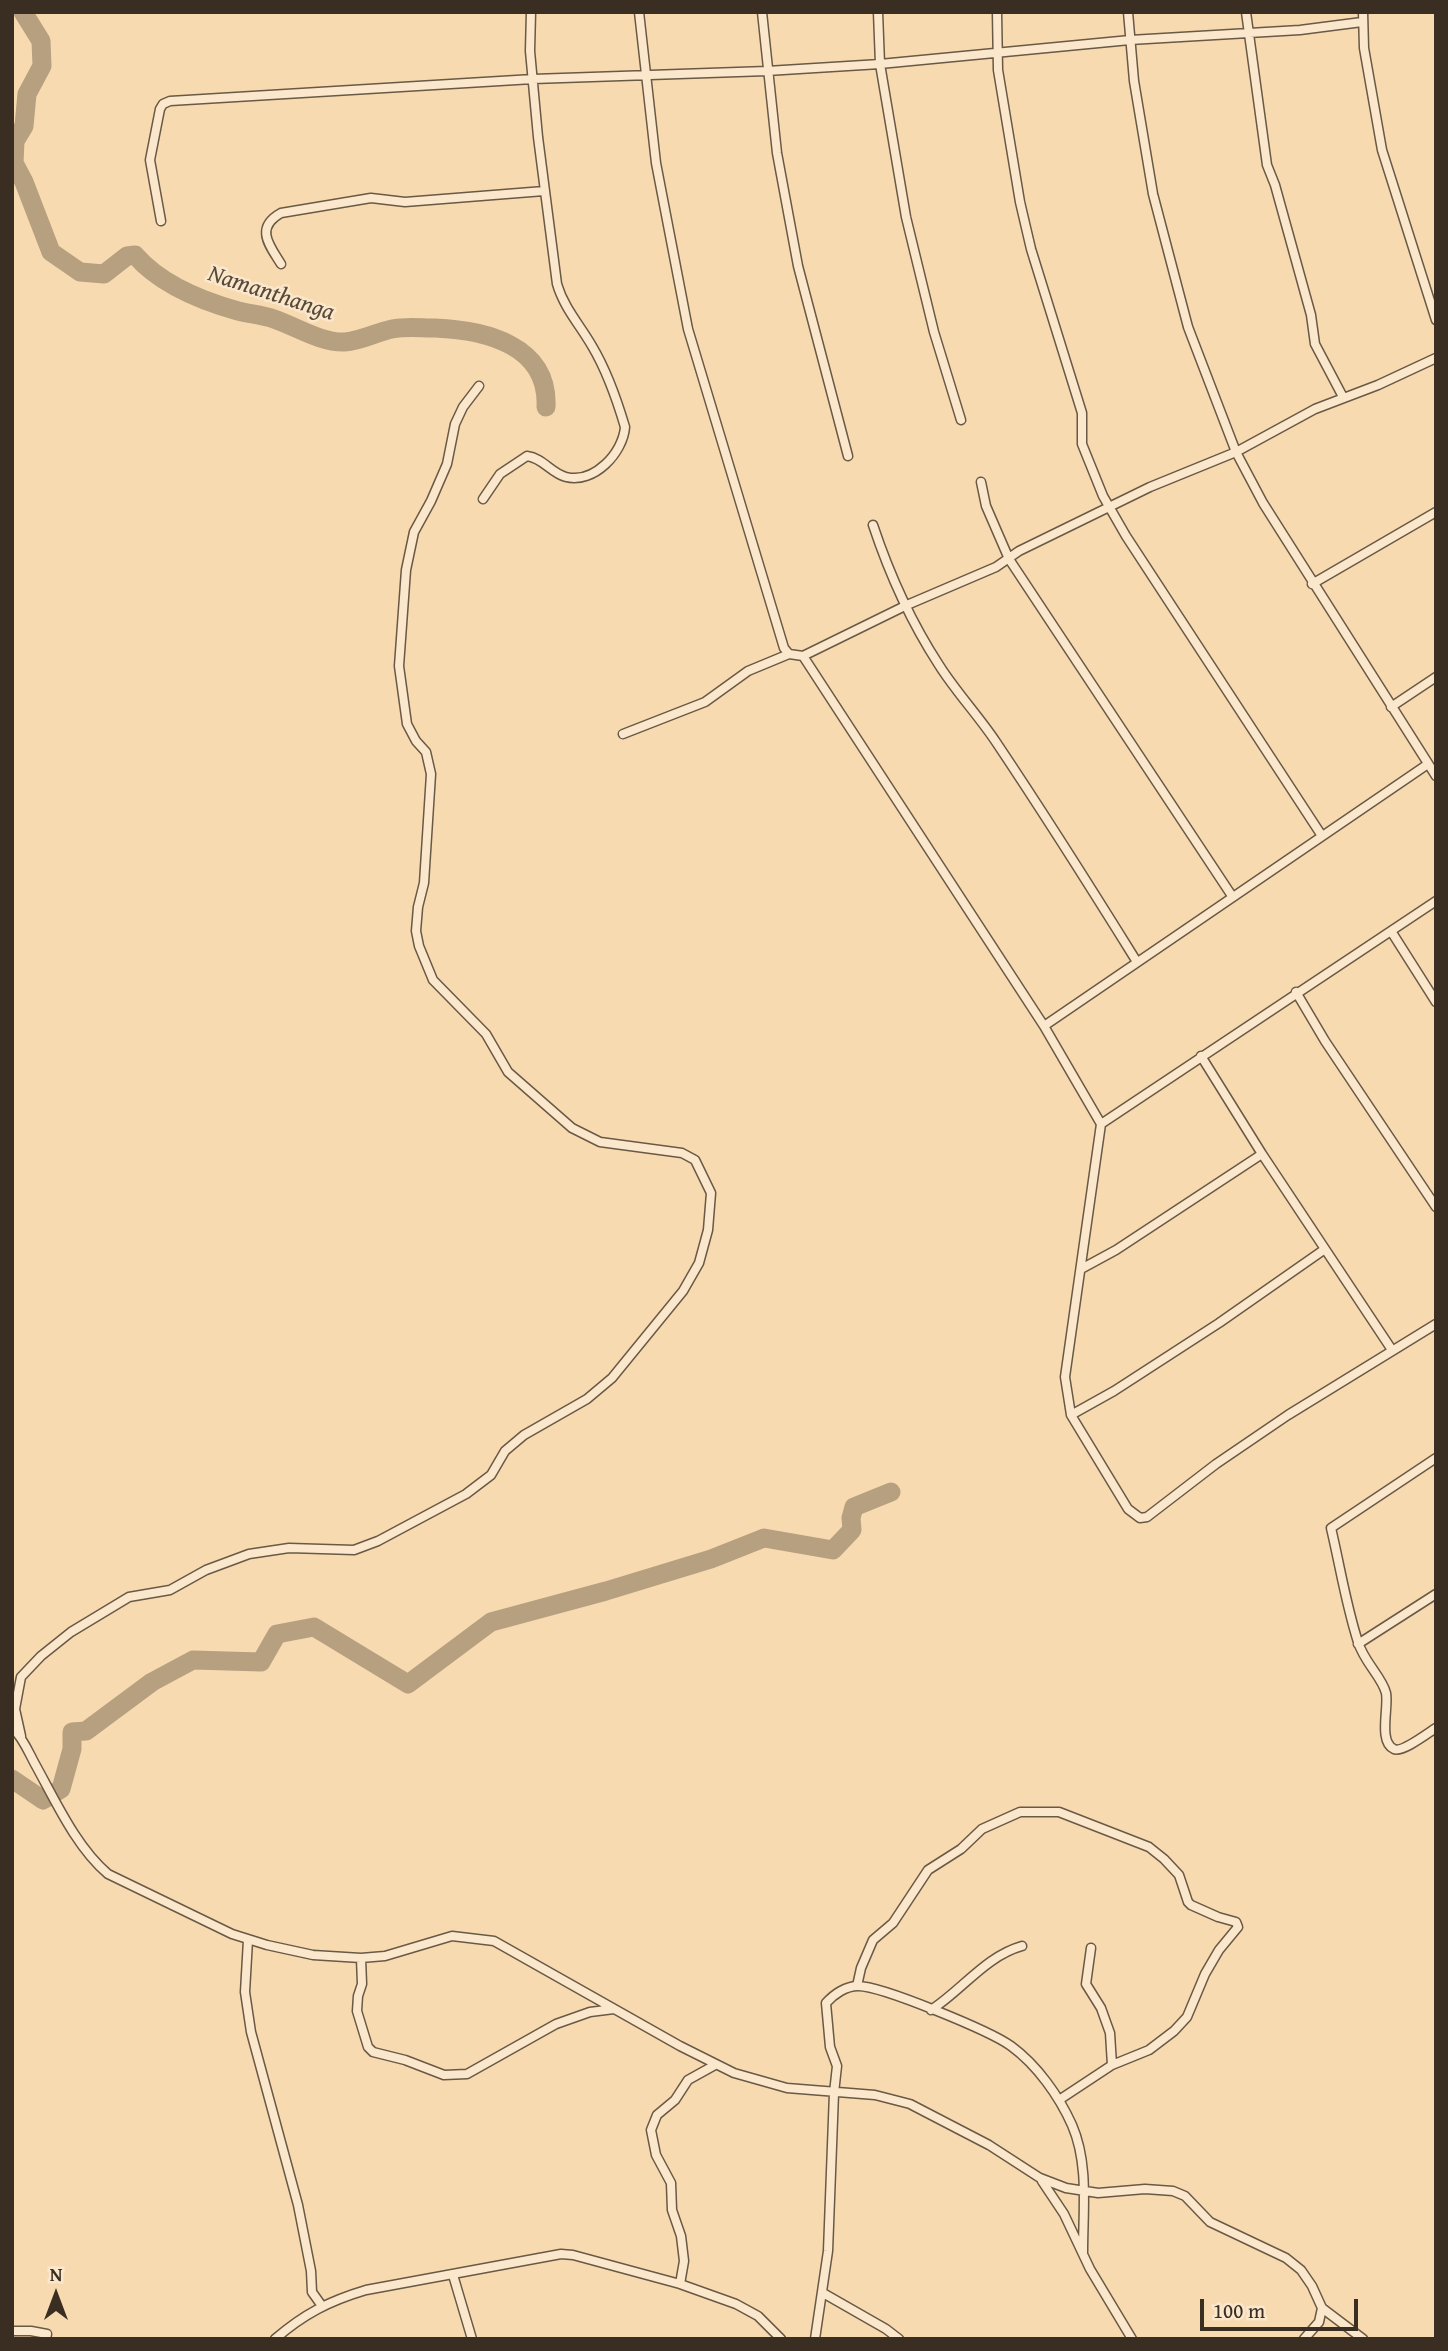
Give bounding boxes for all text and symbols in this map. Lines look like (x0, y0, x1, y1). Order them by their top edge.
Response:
water label: Namanthanga (204, 260, 338, 328)
north arrow (21, 2260, 91, 2330)
text: N (50, 2260, 62, 2288)
scale bar (1203, 2284, 1360, 2328)
text: 100 m (1213, 2295, 1265, 2326)

